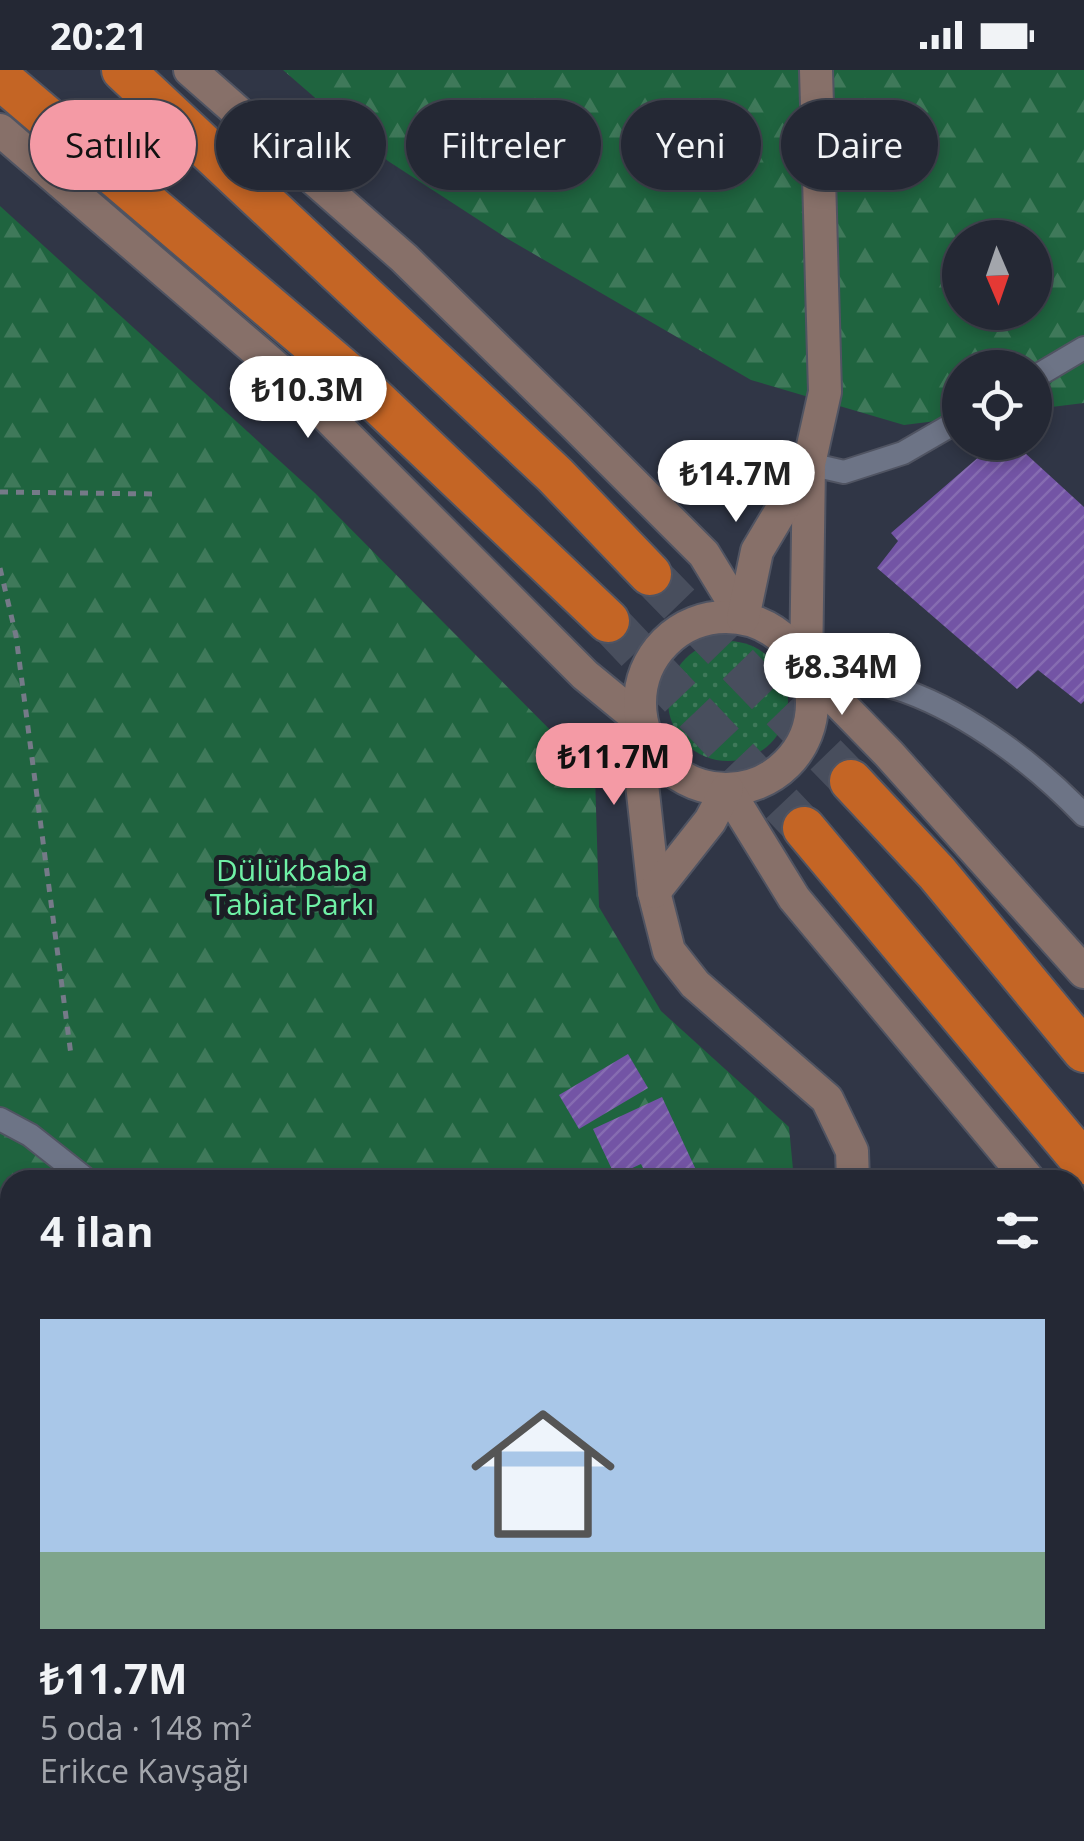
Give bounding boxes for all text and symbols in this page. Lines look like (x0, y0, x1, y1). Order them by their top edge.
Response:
text: 20:21 (50, 9, 148, 61)
chip: Satılık (30, 100, 196, 190)
chip: Kiralık (216, 100, 386, 190)
chip: Filtreler (406, 100, 601, 190)
chip: Yeni (621, 100, 761, 190)
chip: Daire (781, 100, 938, 190)
north arrow (942, 220, 1052, 330)
map controls (942, 220, 1052, 460)
button: locate (942, 350, 1052, 460)
pin: ₺10.3M (227, 356, 389, 441)
text: ₺10.3M (252, 367, 364, 410)
pin: ₺14.7M (655, 440, 817, 525)
text: ₺14.7M (680, 451, 792, 494)
pin: ₺8.34M (761, 633, 923, 718)
text: ₺8.34M (786, 644, 898, 687)
pin: ₺11.7M (533, 723, 695, 808)
text: ₺11.7M (558, 734, 670, 777)
park label: Dülükbaba Tabiat Parkı (210, 849, 374, 924)
text: 4 ilan (40, 1202, 154, 1259)
icon: filters (990, 1203, 1045, 1258)
icon: home (453, 1384, 633, 1564)
text: ₺11.7M (40, 1649, 188, 1706)
text: 5 oda · 148 m² (40, 1706, 252, 1749)
text: Erikce Kavşağı (40, 1749, 249, 1792)

